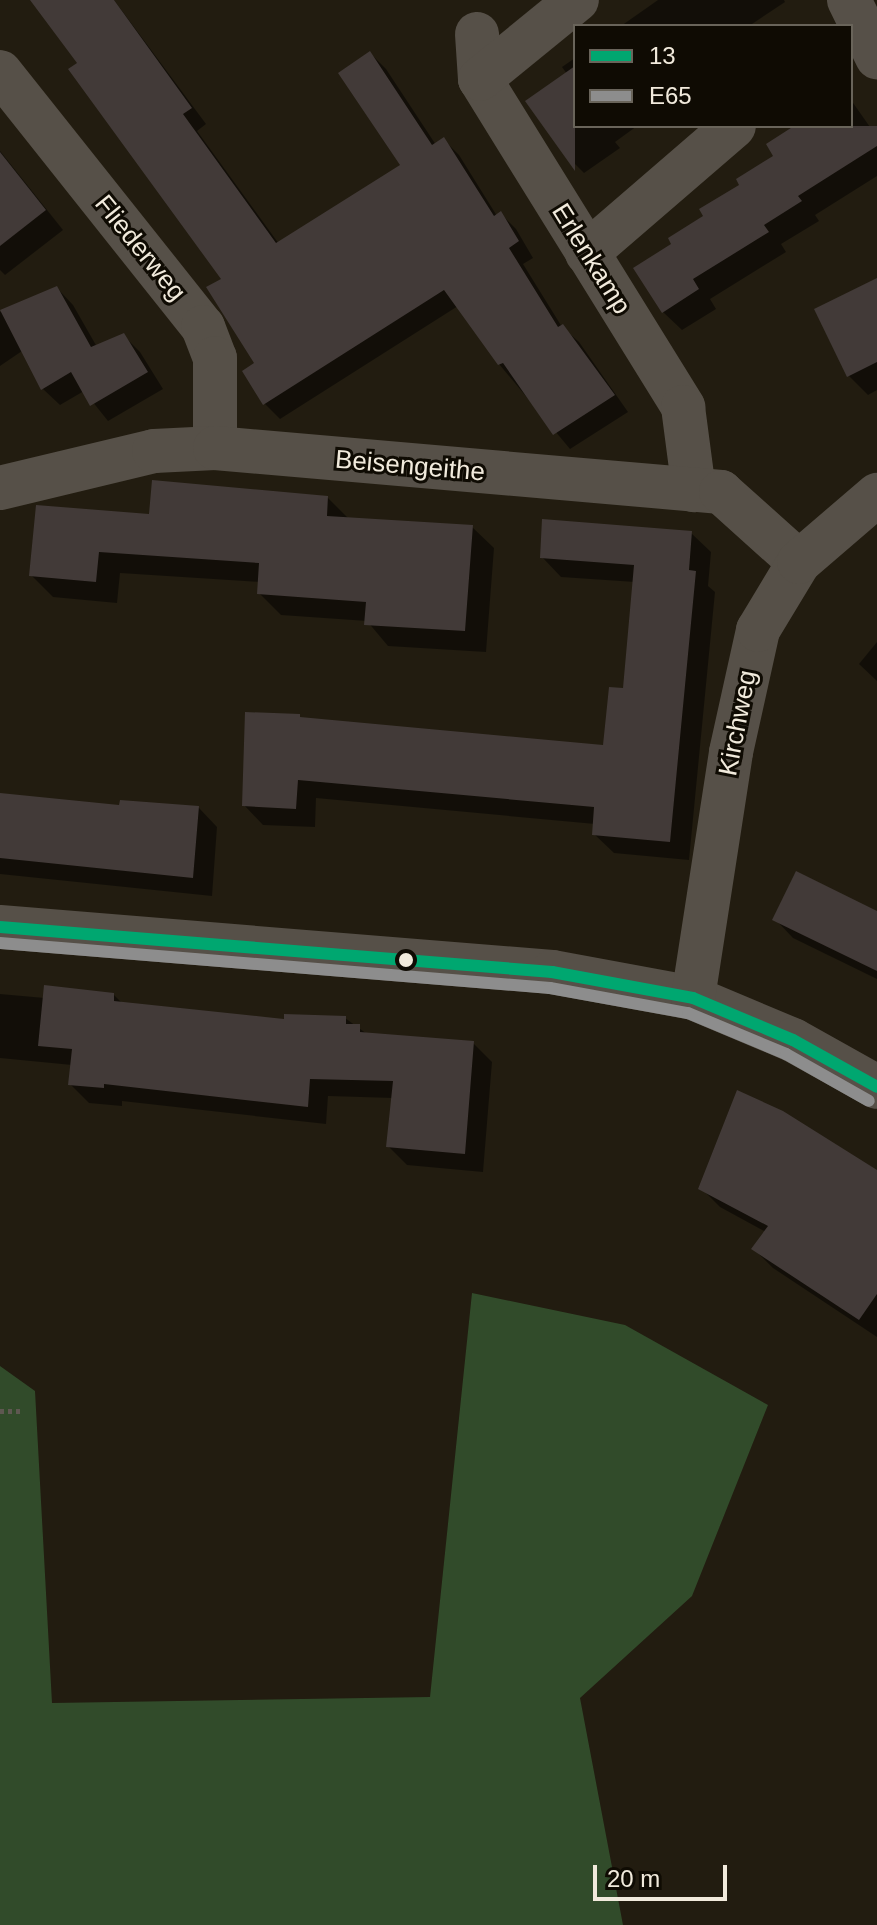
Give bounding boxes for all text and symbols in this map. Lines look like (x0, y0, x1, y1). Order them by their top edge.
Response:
legend (573, 24, 853, 128)
text: 13 (649, 42, 676, 69)
text: E65 (649, 82, 692, 109)
street label: Fliederweg (88, 189, 192, 307)
street label: Erlenkamp (545, 198, 637, 320)
street label: Beisengeithe (334, 444, 486, 488)
street label: Kirchweg (712, 668, 764, 778)
unlabelled marker (398, 952, 414, 968)
scale bar (597, 1849, 731, 1899)
text: 20 m (607, 1865, 660, 1892)

